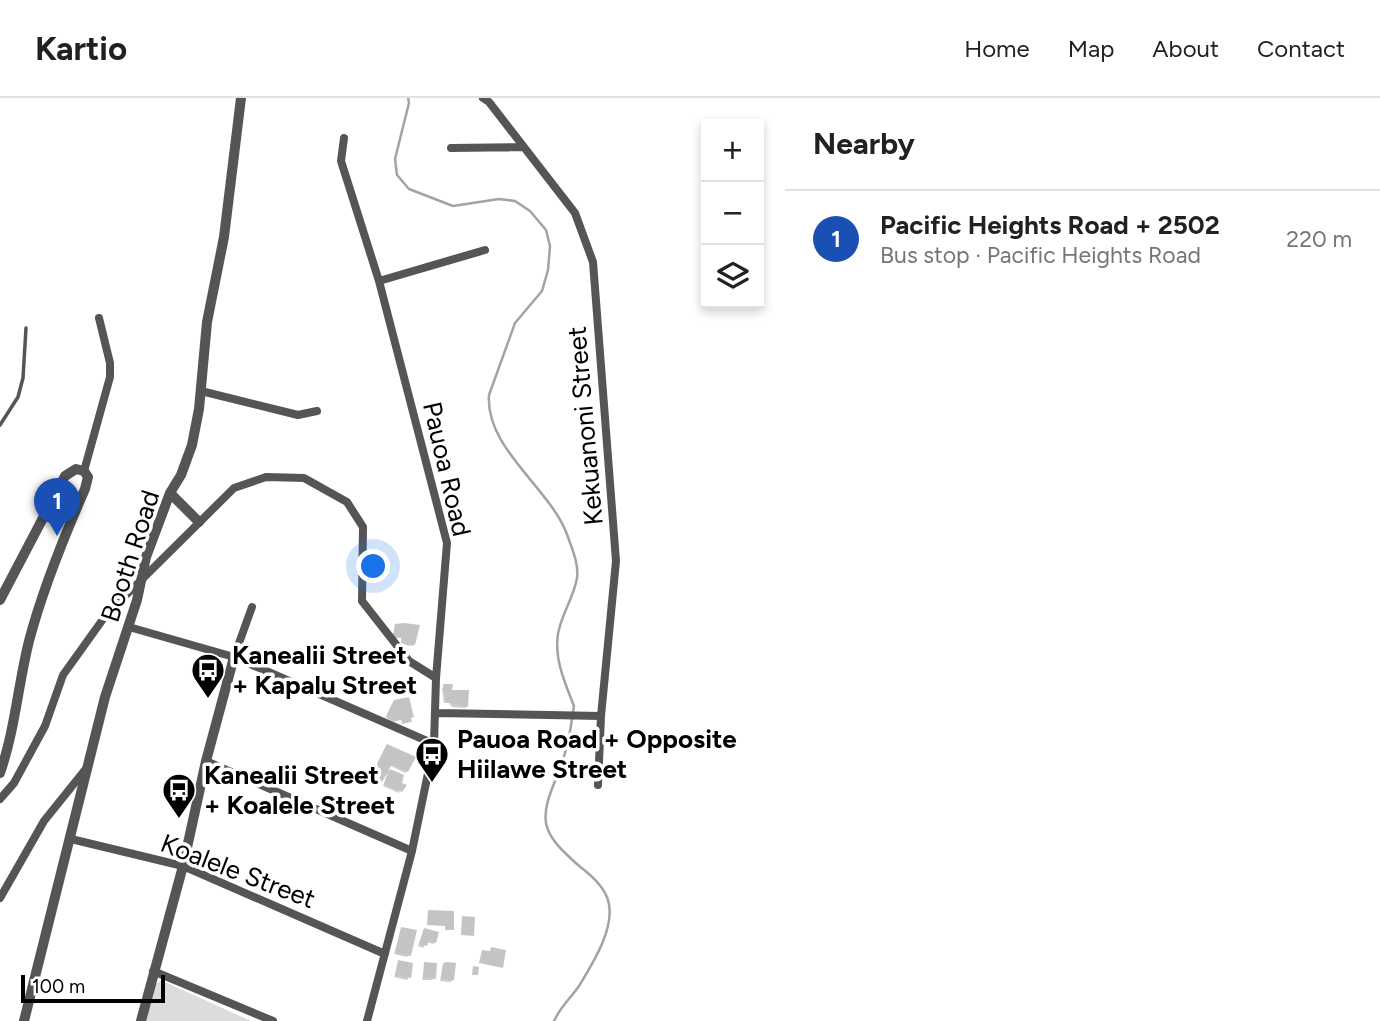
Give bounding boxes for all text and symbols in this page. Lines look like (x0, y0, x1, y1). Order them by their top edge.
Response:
text: Kartio (35, 29, 127, 68)
text: Home (964, 34, 1030, 63)
text: Map (1068, 34, 1114, 63)
text: About (1152, 34, 1219, 63)
text: Contact (1257, 34, 1345, 63)
map controls (701, 119, 764, 308)
button: + (701, 119, 764, 182)
text: Nearby (813, 125, 915, 162)
button: − (701, 182, 764, 245)
text: Pacific Heights Road + 2502 (880, 209, 1220, 241)
text: 1 (831, 225, 841, 253)
text: 220 m (1286, 225, 1352, 253)
text: Bus stop · Pacific Heights Road (880, 241, 1201, 269)
button: layers (701, 245, 764, 308)
street label: Kekuanoni Street (560, 325, 610, 527)
street label: Pauoa Road (416, 399, 478, 539)
pin: 1 (34, 478, 80, 536)
street label: Booth Road (94, 486, 166, 626)
your location (356, 549, 390, 583)
place label: Kanealii Street + Kapalu Street (232, 639, 417, 701)
bus stop icon: Kanealii Street + Kapalu Street (189, 651, 227, 700)
place label: Pauoa Road + Opposite Hiilawe Street (457, 723, 737, 785)
bus stop icon: Pauoa Road + Opposite Hiilawe Street (413, 735, 451, 784)
place label: Kanealii Street + Koalele Street (204, 759, 395, 821)
bus stop icon: Kanealii Street + Koalele Street (160, 771, 198, 820)
street label: Koalele Street (156, 827, 320, 915)
scale bar (21, 972, 164, 1004)
text: 100 m (32, 975, 85, 998)

